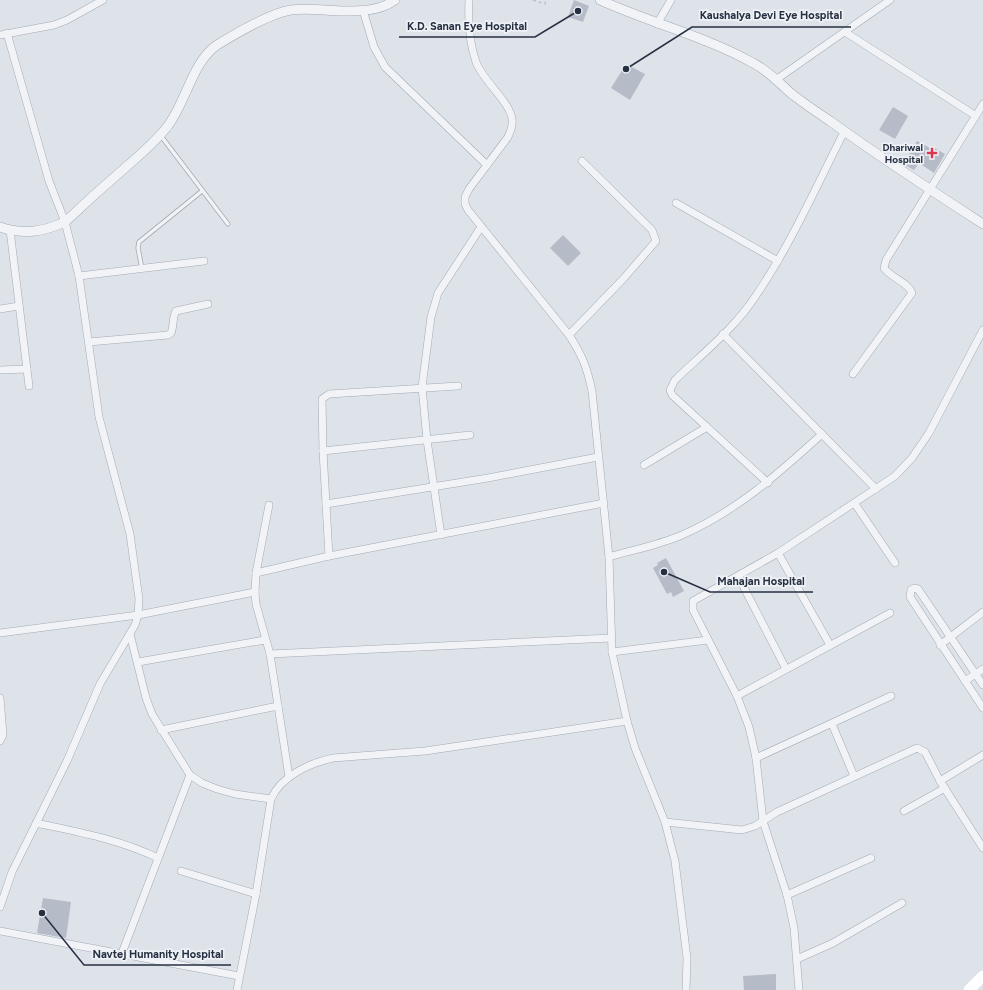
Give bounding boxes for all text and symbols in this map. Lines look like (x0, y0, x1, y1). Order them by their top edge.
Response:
callout: Kaushalya Devi Eye Hospital (692, 4, 851, 27)
text: Kaushalya Devi Eye Hospital (700, 9, 842, 22)
callout: K.D. Sanan Eye Hospital (399, 14, 535, 37)
text: K.D. Sanan Eye Hospital (407, 20, 527, 33)
place label: Dhariwal Hospital (883, 141, 923, 166)
marker: Dhariwal Hospital (926, 147, 938, 159)
callout: Mahajan Hospital (710, 569, 813, 592)
text: Mahajan Hospital (717, 575, 805, 588)
callout: Navtej Humanity Hospital (84, 942, 231, 965)
text: Navtej Humanity Hospital (92, 948, 224, 961)

